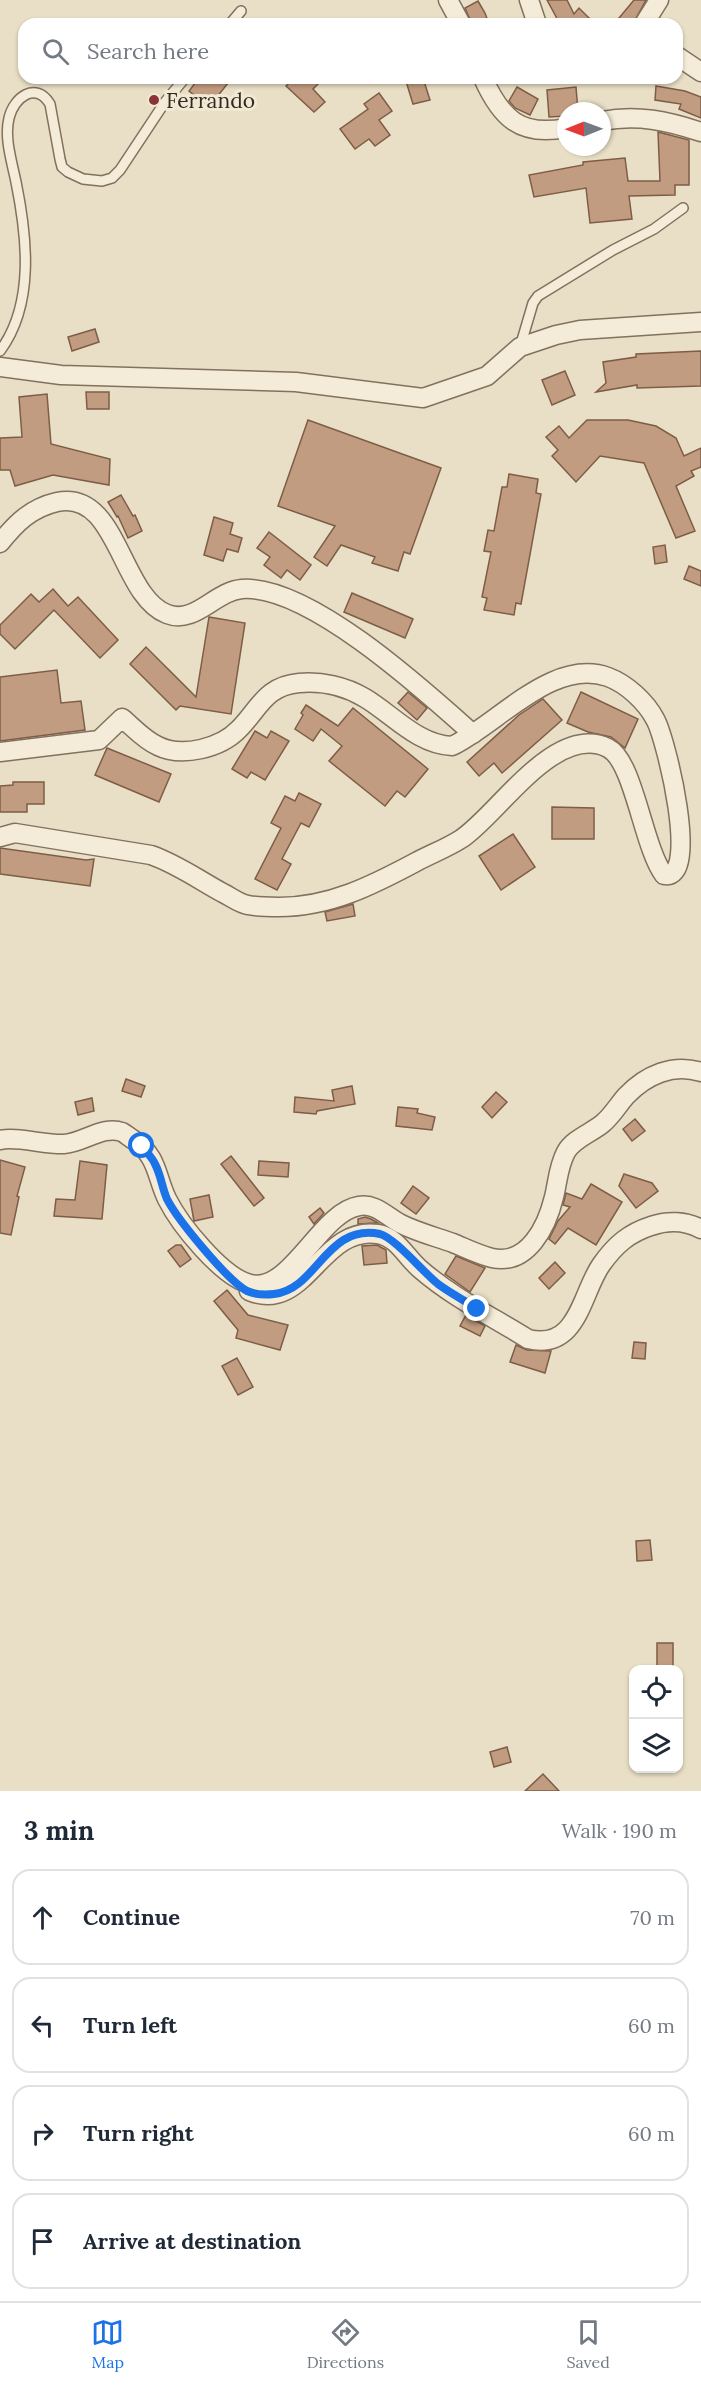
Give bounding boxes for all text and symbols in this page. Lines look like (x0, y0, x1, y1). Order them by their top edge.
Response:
search box (18, 18, 683, 84)
icon: search (39, 35, 72, 68)
text: Search here (87, 37, 209, 65)
place label: Ferrando (166, 87, 255, 114)
marker: Ferrando (147, 93, 161, 107)
north arrow (557, 102, 611, 156)
route start (128, 1132, 154, 1158)
route end (463, 1295, 489, 1321)
map controls (629, 1665, 683, 1773)
button: locate (629, 1665, 683, 1719)
button: layers (629, 1719, 683, 1773)
text: 3 min (24, 1814, 94, 1847)
text: Walk · 190 m (561, 1818, 677, 1843)
icon: ahead (26, 1901, 59, 1934)
text: Continue (83, 1903, 180, 1931)
text: 70 m (630, 1905, 675, 1930)
icon: left (26, 2009, 59, 2042)
text: Turn left (83, 2011, 177, 2039)
text: 60 m (628, 2013, 675, 2038)
icon: right (26, 2117, 59, 2150)
text: Turn right (83, 2119, 194, 2147)
text: 60 m (628, 2121, 675, 2146)
icon: arrive (26, 2225, 59, 2258)
text: Arrive at destination (83, 2227, 301, 2255)
tab: Map (91, 2316, 124, 2372)
tab: Directions (307, 2316, 384, 2372)
tab: Saved (566, 2316, 610, 2372)

